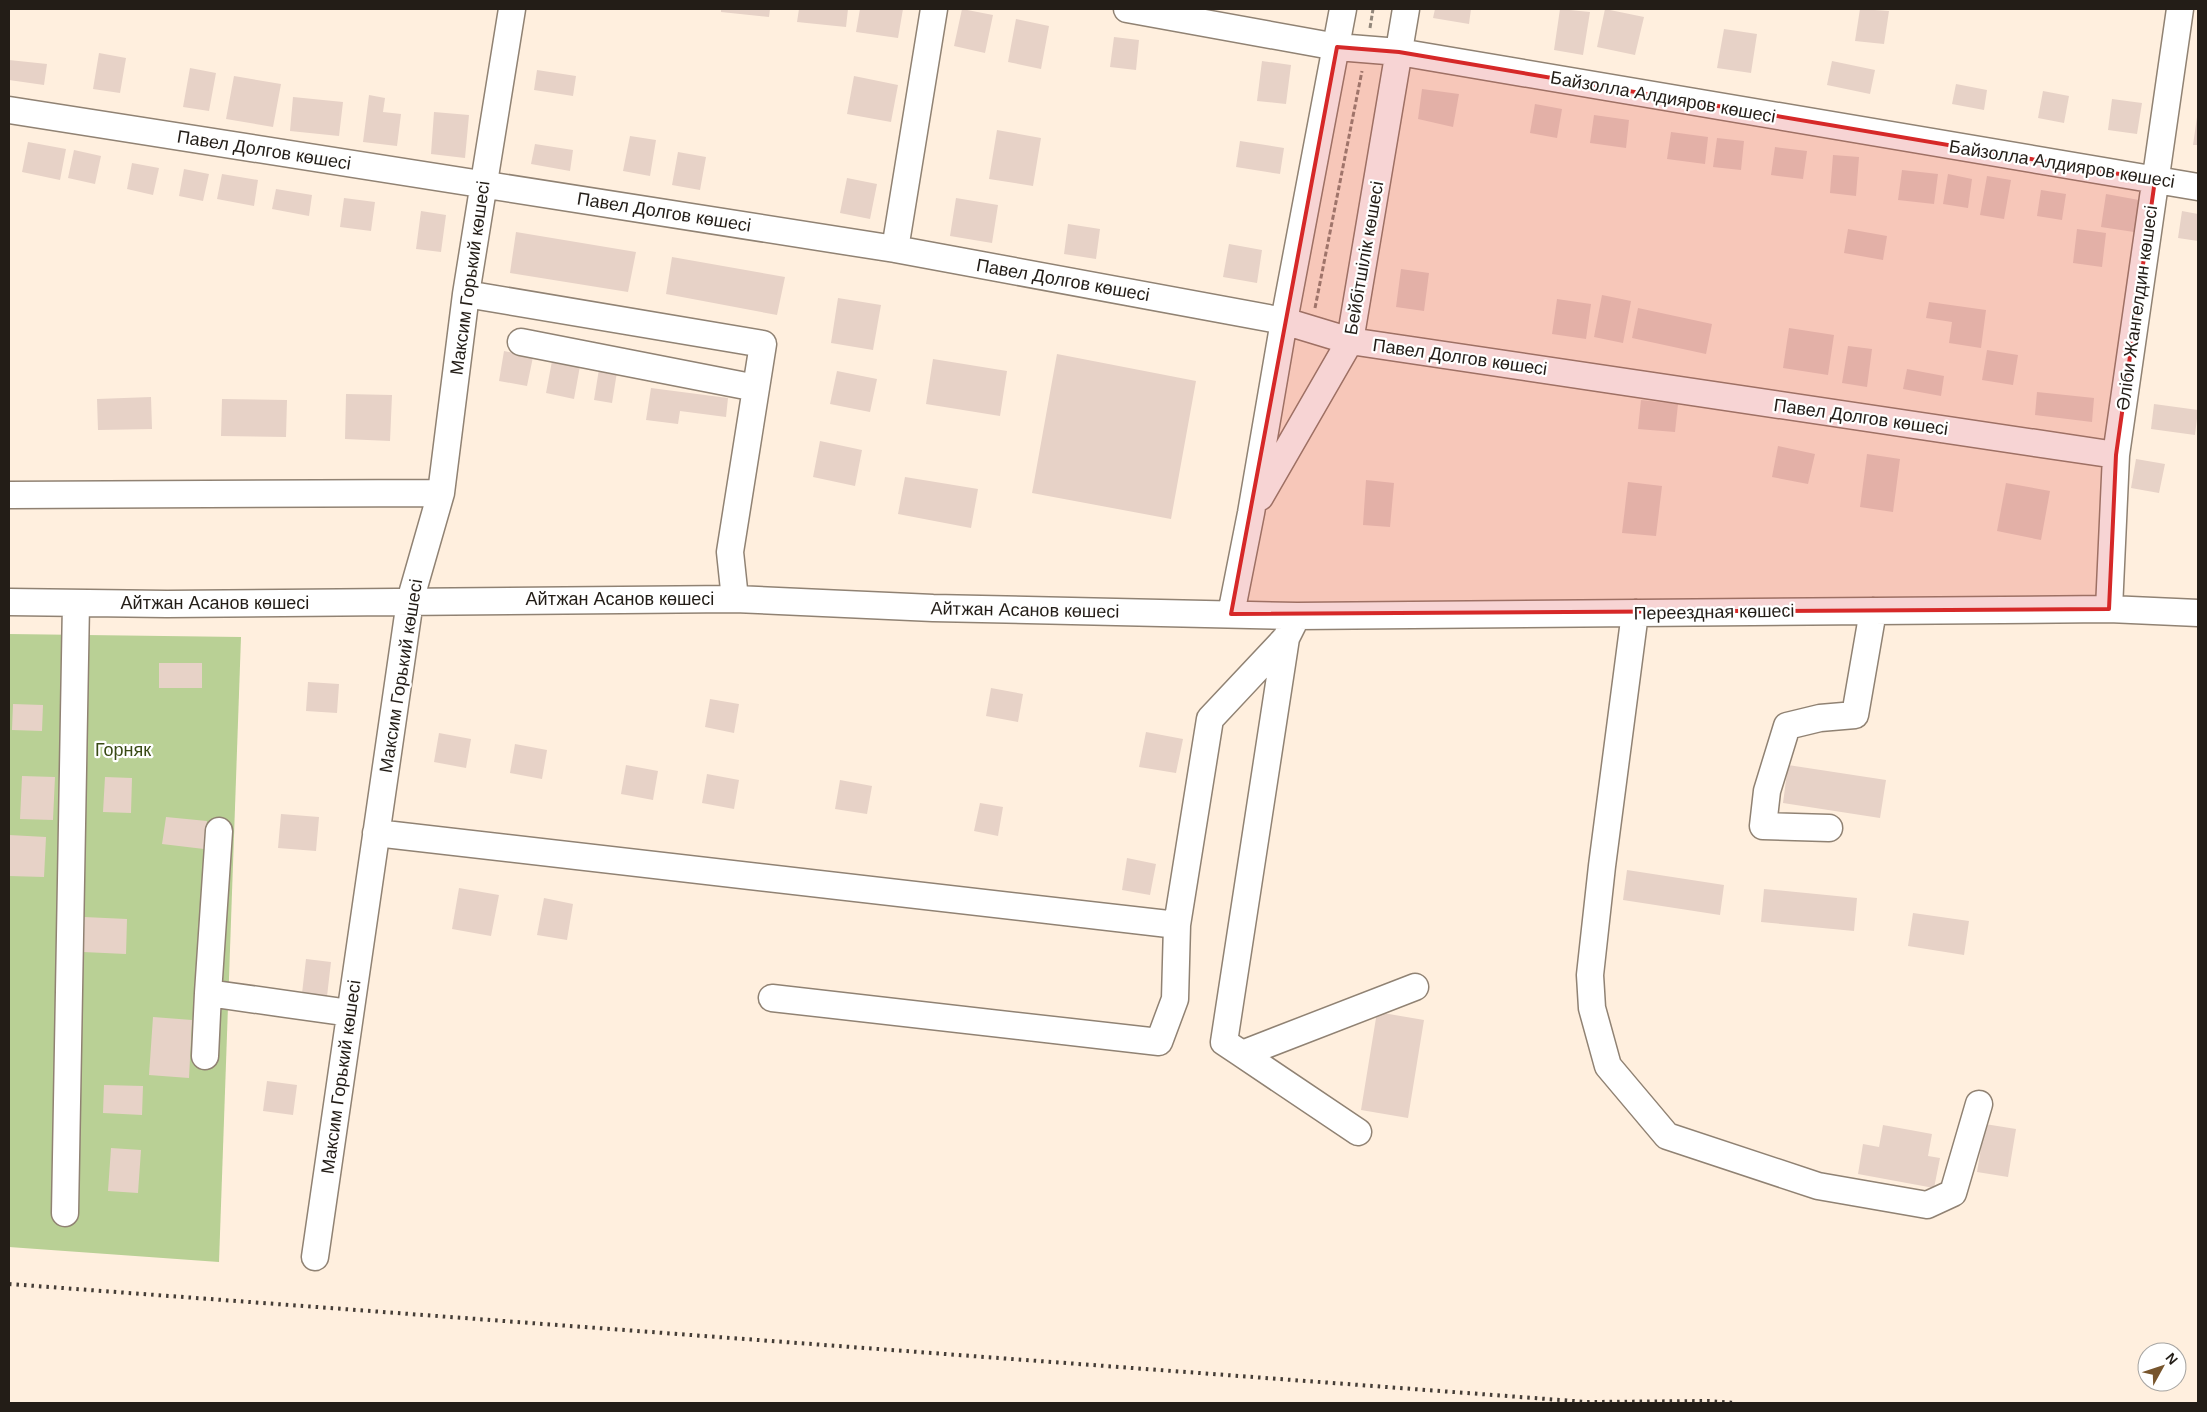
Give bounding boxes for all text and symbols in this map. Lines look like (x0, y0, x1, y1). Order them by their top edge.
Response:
street label: Байзолла Алдияров көшесі (1549, 67, 1777, 127)
street label: Павел Долгов көшесі (176, 126, 352, 174)
street label: Байзолла Алдияров көшесі (1948, 136, 2176, 192)
street label: Максим Горький көшесі (446, 180, 494, 376)
street label: Бейбітшілік көшесі (1341, 180, 1387, 336)
street label: Павел Долгов көшесі (576, 188, 752, 236)
street label: Әліби Жангелдин көшесі (2113, 204, 2161, 412)
street label: Павел Долгов көшесі (975, 255, 1151, 305)
street label: Павел Долгов көшесі (1372, 335, 1548, 379)
street label: Павел Долгов көшесі (1773, 395, 1949, 439)
street label: Максим Горький көшесі (376, 578, 426, 774)
street label: Айтжан Асанов көшесі (526, 589, 714, 609)
street label: Айтжан Асанов көшесі (121, 593, 309, 613)
street label: Айтжан Асанов көшесі (930, 598, 1120, 622)
street label: Переездная көшесі (1633, 601, 1795, 623)
park label: Горняк (95, 740, 151, 760)
street label: Максим Горький көшесі (317, 979, 365, 1175)
north arrow (2137, 1342, 2187, 1392)
text: N (2163, 1350, 2181, 1368)

